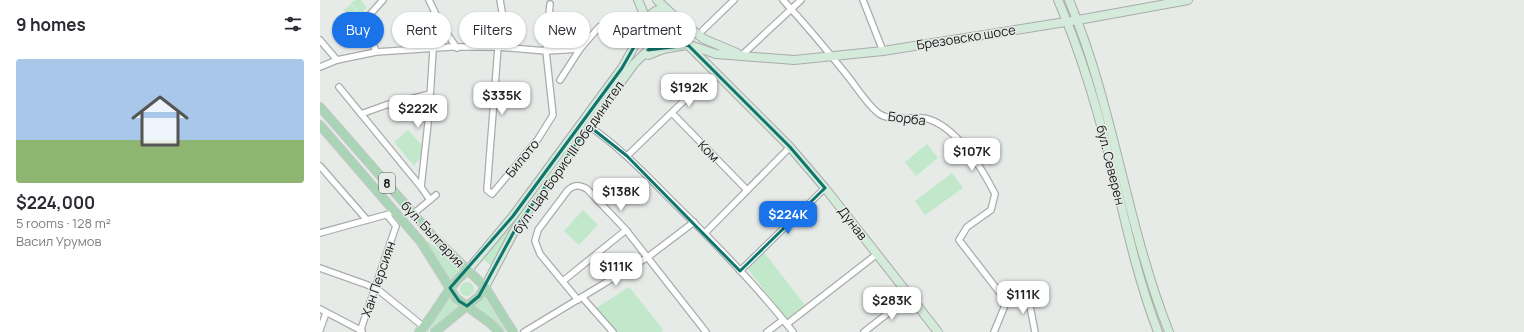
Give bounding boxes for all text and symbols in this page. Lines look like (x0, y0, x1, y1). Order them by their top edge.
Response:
chip: Buy (332, 12, 384, 48)
chip: Rent (392, 12, 451, 48)
chip: Filters (459, 12, 526, 48)
chip: New (534, 12, 590, 48)
chip: Apartment (598, 12, 696, 48)
text: 9 homes (16, 13, 86, 36)
icon: filters (282, 13, 304, 35)
street label: Брезовско шосе (915, 20, 1017, 54)
pin: $192K (661, 74, 717, 108)
street label: бул. Цар Борис III Обединител (508, 77, 628, 237)
text: $192K (670, 78, 708, 96)
pin: $335K (474, 82, 530, 116)
icon: home (124, 85, 196, 157)
text: $335K (482, 86, 522, 104)
pin: $222K (390, 95, 446, 129)
text: $222K (398, 99, 438, 117)
street label: Борба (887, 107, 927, 129)
street label: бул. Северен (1092, 123, 1130, 207)
street label: Билото (501, 135, 543, 181)
street label: Ком (694, 136, 724, 166)
pin: $107K (944, 138, 1000, 172)
text: $107K (953, 142, 991, 160)
road number: 8 (379, 173, 395, 193)
pin: $138K (593, 178, 649, 212)
text: $138K (602, 182, 640, 200)
text: $224,000 (16, 191, 95, 214)
street label: бул. България (397, 197, 469, 271)
pin: $224K (760, 201, 816, 235)
street label: Дунав (834, 202, 872, 244)
text: $224K (768, 205, 808, 223)
text: 5 rooms · 128 m² (16, 214, 111, 232)
text: Васил Урумов (16, 232, 101, 250)
street label: Хан Персиян (357, 239, 399, 319)
pin: $111K (588, 253, 644, 287)
text: $111K (599, 257, 633, 275)
pin: $111K (995, 281, 1051, 315)
text: $111K (1006, 285, 1040, 303)
pin: $283K (864, 287, 920, 321)
text: $283K (872, 291, 912, 309)

